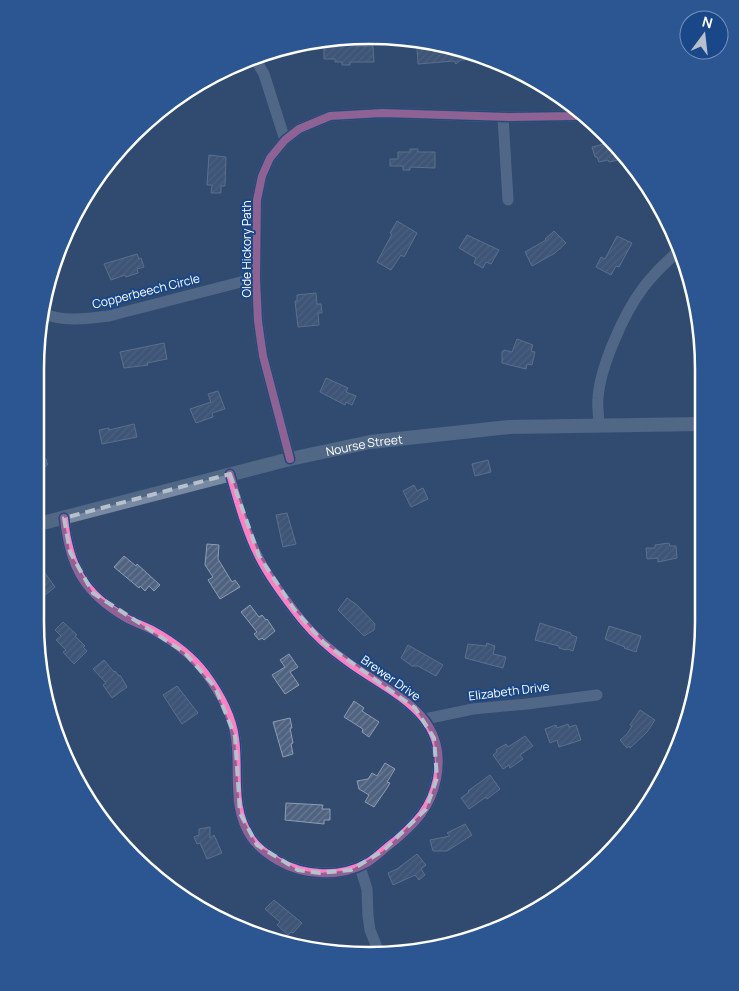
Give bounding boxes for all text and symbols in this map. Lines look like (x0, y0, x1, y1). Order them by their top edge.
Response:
north arrow (679, 10, 729, 60)
text: N (700, 11, 715, 32)
street label: Olde Hickory Path (238, 200, 255, 298)
street label: Copperbeech Circle (90, 269, 202, 313)
street label: Nourse Street (324, 430, 404, 460)
street label: Brewer Drive (358, 651, 424, 705)
street label: Elizabeth Drive (467, 678, 551, 704)

